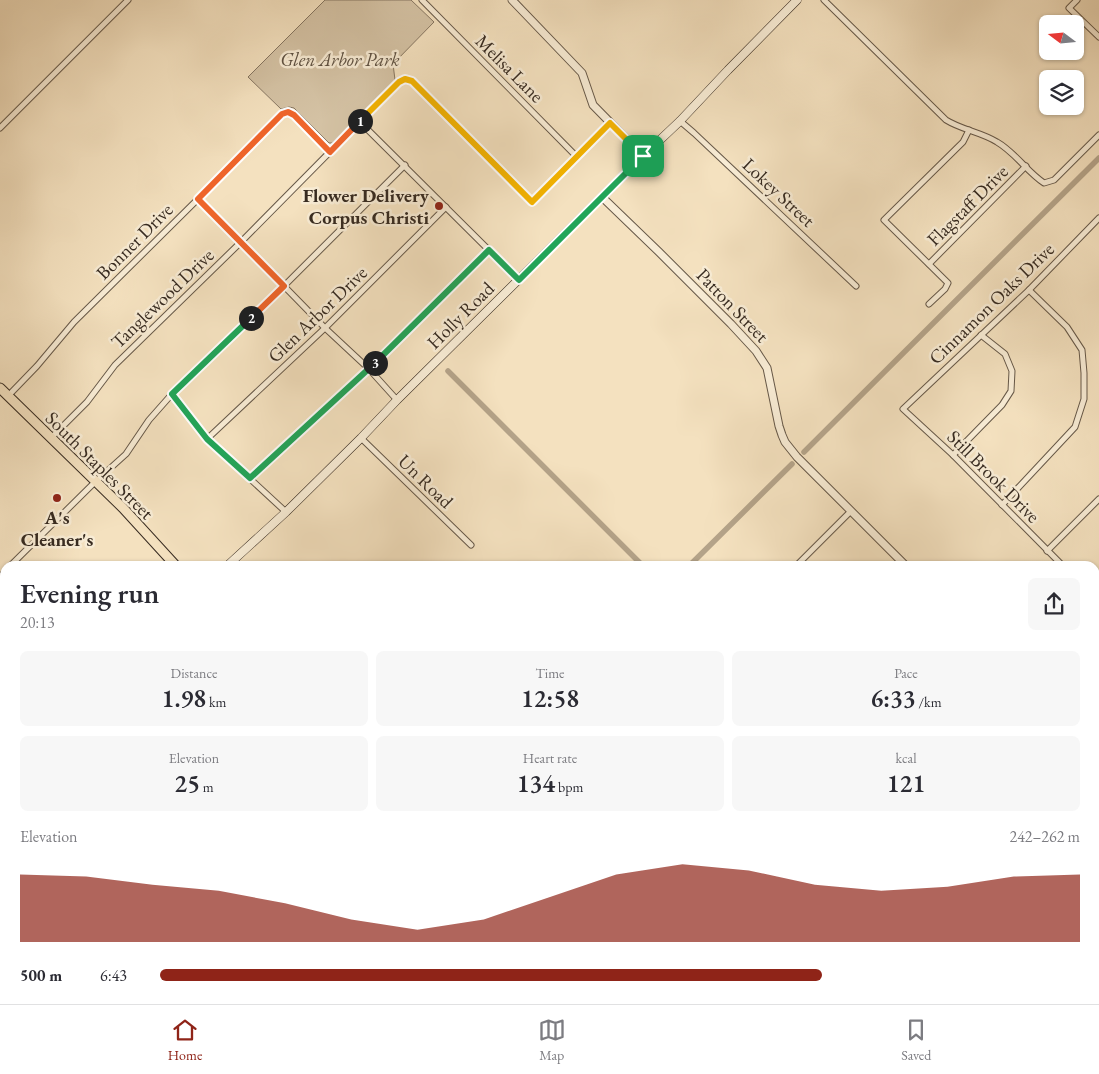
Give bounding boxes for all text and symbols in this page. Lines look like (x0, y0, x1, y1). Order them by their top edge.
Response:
north arrow (1039, 15, 1084, 60)
map controls (1039, 15, 1084, 115)
street label: Melisa Lane (470, 29, 549, 108)
park label: Glen Arbor Park (280, 47, 400, 72)
button: layers (1039, 70, 1084, 115)
pin: 1 (348, 108, 372, 134)
text: 1 (357, 112, 364, 130)
pin (622, 135, 664, 177)
icon: arrive (629, 142, 657, 170)
street label: Lokey Street (737, 152, 820, 232)
street label: Flagstaff Drive (921, 159, 1013, 251)
place label: Flower Delivery Corpus Christi (303, 183, 430, 230)
street label: Bonner Drive (91, 198, 178, 285)
marker: Flower Delivery Corpus Christi (433, 200, 445, 212)
street label: Cinnamon Oaks Drive (923, 237, 1059, 370)
street label: Tanglewood Drive (105, 243, 219, 354)
street label: Glen Arbor Drive (262, 261, 372, 368)
street label: Patton Street (691, 263, 774, 348)
street label: Holly Road (421, 276, 500, 354)
pin: 2 (238, 306, 264, 330)
text: 2 (248, 309, 255, 327)
pin: 3 (362, 350, 388, 376)
text: 3 (372, 354, 379, 372)
street label: South Staples Street (40, 406, 159, 525)
street label: Still Brook Drive (942, 424, 1046, 528)
street label: Un Road (393, 449, 459, 514)
marker: A's Cleaner's (51, 492, 63, 504)
place label: A's Cleaner's (21, 505, 94, 552)
text: Evening run (20, 575, 159, 611)
button: share (1028, 578, 1080, 630)
text: 20:13 (20, 612, 55, 633)
text: Distance (171, 664, 217, 682)
text: Time (535, 664, 565, 682)
text: Pace (894, 664, 918, 682)
text: 1.98 (162, 682, 206, 714)
text: 12:58 (521, 682, 579, 714)
text: 6:33 (870, 682, 916, 714)
text: km (206, 693, 226, 711)
text: /km (916, 693, 942, 711)
text: Elevation (169, 749, 219, 767)
text: Heart rate (523, 749, 577, 767)
text: kcal (896, 749, 917, 767)
text: 25 (174, 767, 200, 799)
text: 134 (517, 767, 555, 799)
text: 121 (887, 767, 925, 799)
text: m (200, 778, 214, 796)
text: bpm (555, 778, 583, 796)
text: Elevation (20, 826, 78, 847)
text: 242–262 m (1009, 826, 1080, 847)
text: 500 m (20, 965, 62, 986)
text: 6:43 (100, 965, 127, 986)
tab: Home (168, 1016, 202, 1064)
tab: Map (538, 1016, 566, 1064)
tab: Saved (901, 1016, 931, 1064)

